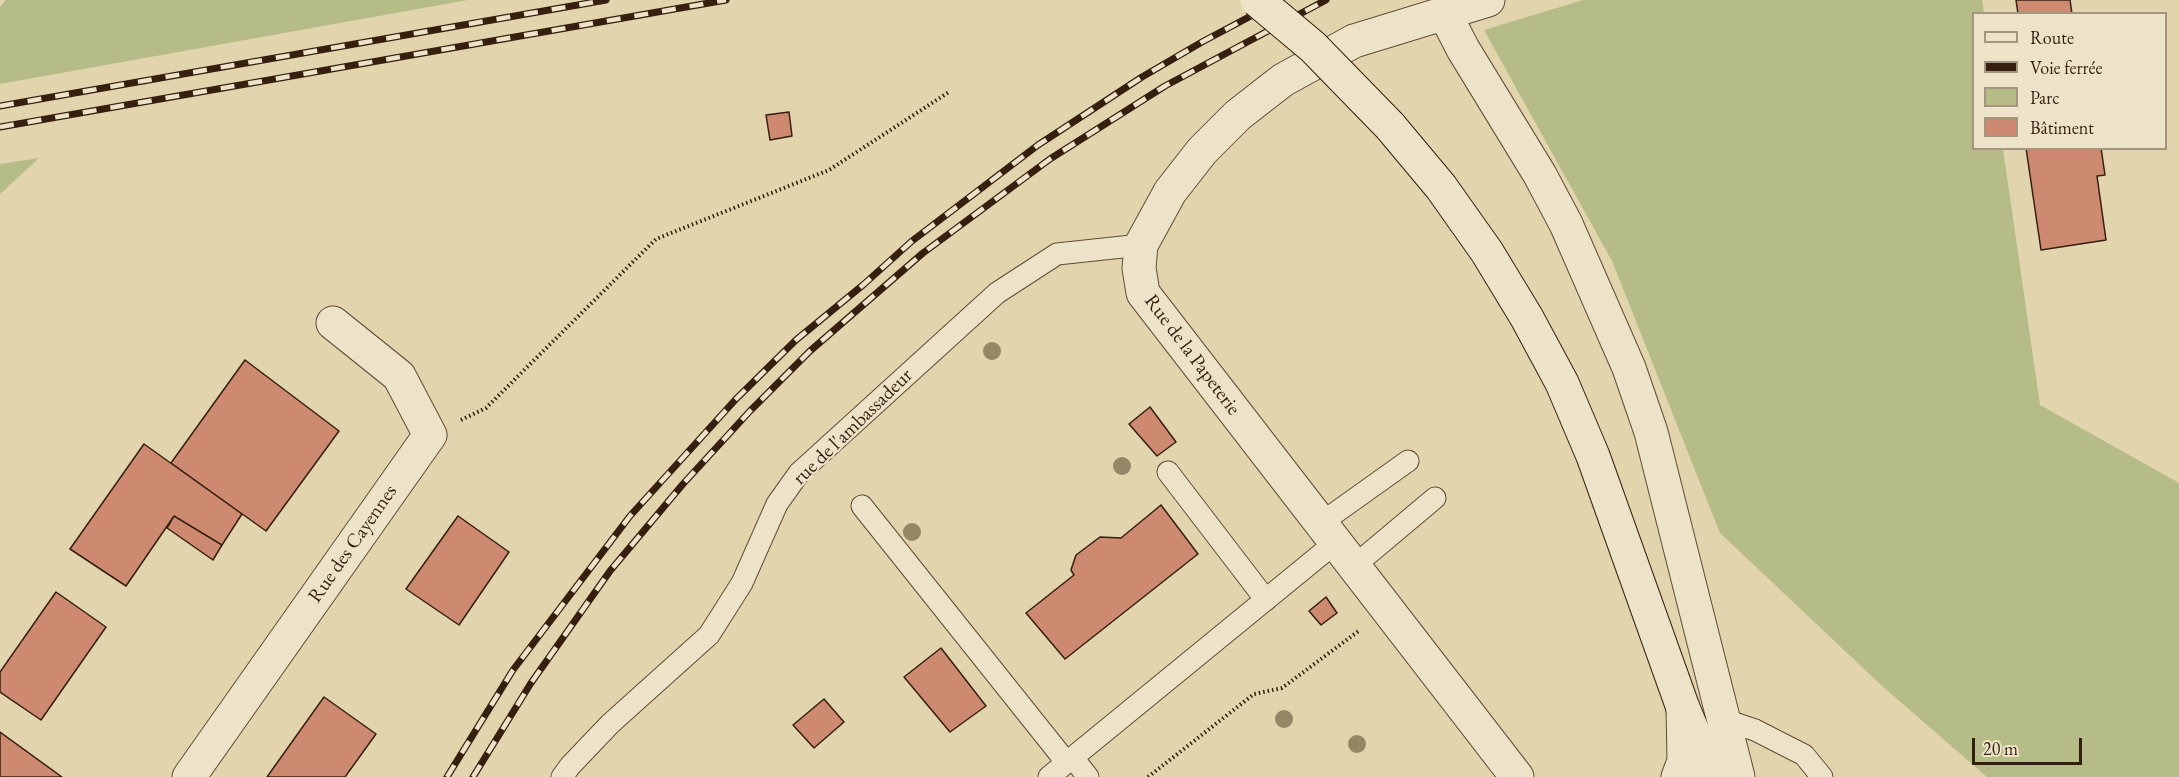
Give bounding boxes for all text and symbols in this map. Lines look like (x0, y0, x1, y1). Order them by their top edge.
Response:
legend (1972, 12, 2167, 150)
text: Route (2030, 26, 2074, 49)
text: Voie ferrée (2030, 56, 2102, 79)
text: Parc (2030, 86, 2060, 109)
text: Bâtiment (2030, 116, 2094, 139)
street label: Rue de la Papeterie (1139, 290, 1245, 420)
street label: rue de l'ambassadeur (788, 364, 918, 490)
street label: Rue des Cayennes (303, 480, 403, 608)
scale bar (1975, 726, 2084, 764)
text: 20 m (1983, 737, 2018, 760)

